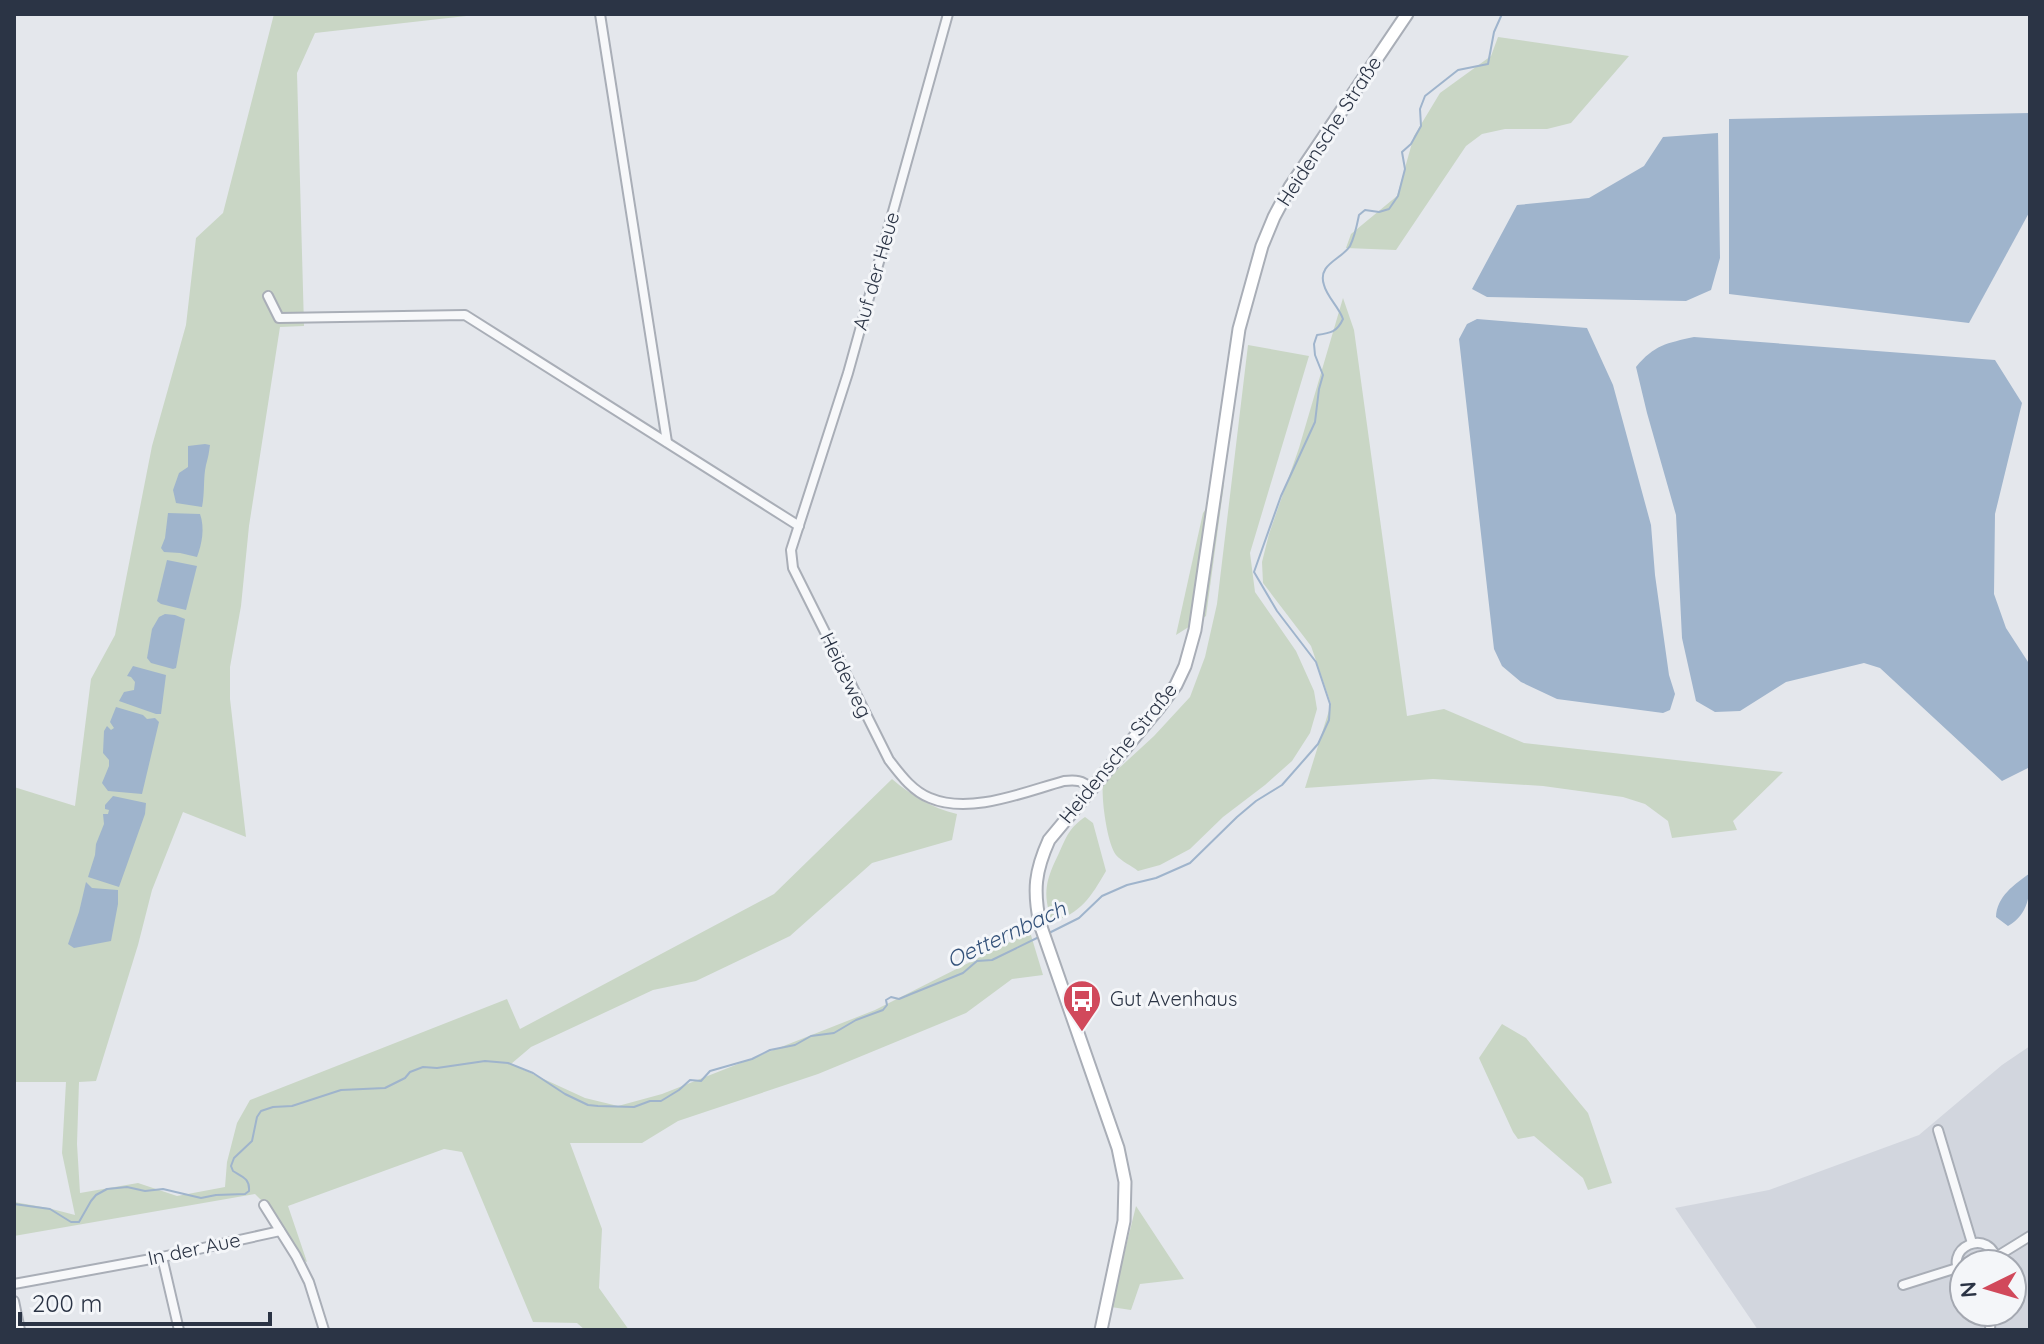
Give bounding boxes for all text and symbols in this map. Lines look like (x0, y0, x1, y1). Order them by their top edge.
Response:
street label: Heidensche Straße (1271, 51, 1386, 210)
street label: Auf der Heue (847, 209, 904, 333)
street label: Heideweg (815, 628, 878, 722)
street label: Heidensche Straße (1053, 677, 1182, 828)
water label: Oetternbach (942, 894, 1071, 974)
bus stop icon: Gut Avenhaus (1061, 978, 1103, 1033)
place label: Gut Avenhaus (1110, 986, 1237, 1011)
street label: In der Aue (145, 1227, 242, 1271)
north arrow (1948, 1248, 2028, 1328)
scale bar (20, 1276, 270, 1326)
text: N (1953, 1280, 1983, 1299)
text: 200 m (32, 1288, 102, 1318)

